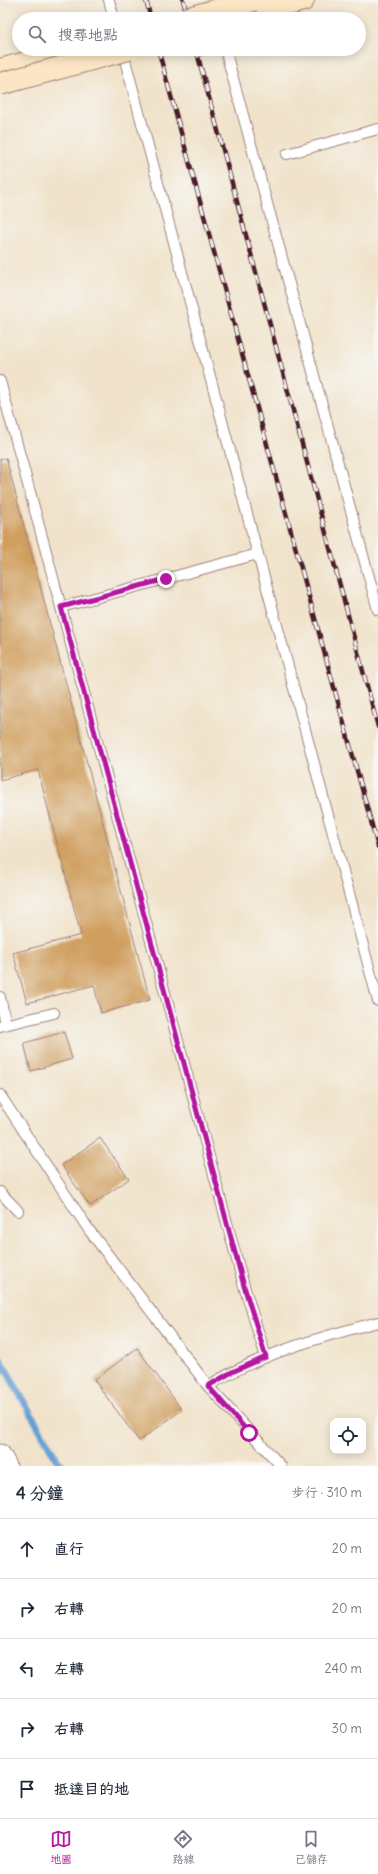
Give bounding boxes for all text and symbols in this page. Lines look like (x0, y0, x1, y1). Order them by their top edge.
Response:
search box (12, 12, 366, 56)
icon: search (26, 23, 48, 45)
text: 搜尋地點 (58, 25, 118, 44)
route end (157, 570, 175, 588)
map controls (330, 1418, 366, 1454)
button: locate (330, 1418, 366, 1454)
route start (240, 1424, 258, 1442)
text: 4 分鐘 (16, 1482, 64, 1504)
text: 步行 · 310 m (291, 1484, 362, 1501)
icon: ahead (16, 1538, 38, 1560)
text: 直行 (54, 1539, 84, 1558)
text: 20 m (332, 1540, 362, 1557)
icon: right (16, 1598, 38, 1620)
text: 右轉 (54, 1599, 84, 1618)
text: 20 m (332, 1600, 362, 1617)
icon: left (16, 1658, 38, 1680)
text: 左轉 (54, 1659, 84, 1678)
text: 240 m (325, 1660, 362, 1677)
icon: right (16, 1718, 38, 1740)
text: 右轉 (54, 1719, 84, 1738)
text: 30 m (332, 1720, 362, 1737)
icon: arrive (16, 1778, 38, 1800)
text: 抵達目的地 (54, 1779, 129, 1798)
tab: 地圖 (50, 1828, 72, 1866)
tab: 路線 (172, 1828, 194, 1866)
tab: 已儲存 (295, 1828, 328, 1866)

